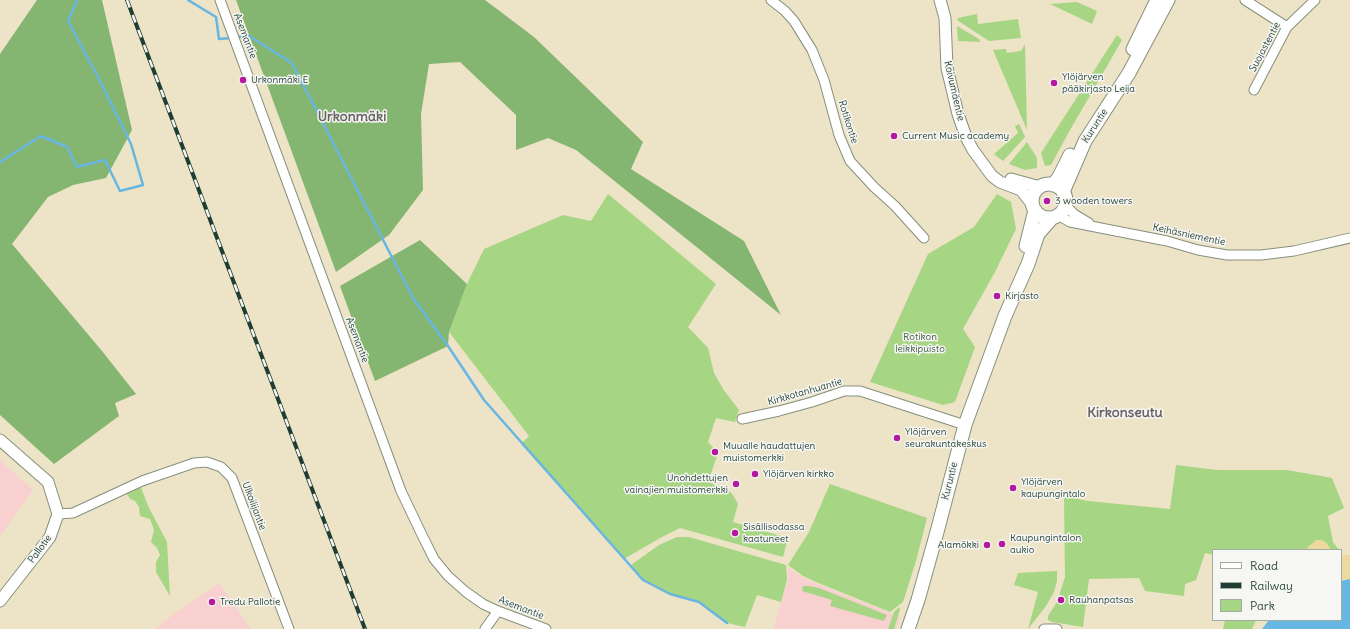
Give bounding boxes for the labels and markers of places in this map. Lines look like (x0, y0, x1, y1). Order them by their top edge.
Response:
place label: Ylöjärven pääkirjasto Leija (1062, 71, 1135, 94)
place label: Urkonmäki E (251, 74, 308, 86)
marker: Urkonmäki E (238, 75, 248, 85)
marker: Ylöjärven pääkirjasto Leija (1049, 78, 1059, 88)
place label: Current Music academy (902, 130, 1009, 142)
marker: Current Music academy (889, 131, 899, 141)
place label: 3 wooden towers (1055, 195, 1132, 207)
marker: 3 wooden towers (1042, 196, 1052, 206)
place label: Kirjasto (1005, 290, 1039, 302)
marker: Kirjasto (992, 291, 1002, 301)
place label: Ylöjärven seurakuntakeskus (905, 426, 987, 450)
marker: Ylöjärven seurakuntakeskus (892, 433, 902, 443)
place label: Muualle haudattujen muistomerkki (723, 440, 815, 464)
marker: Muualle haudattujen muistomerkki (710, 447, 720, 457)
place label: Ylöjärven kirkko (763, 468, 834, 480)
marker: Ylöjärven kirkko (750, 469, 760, 479)
place label: Unohdettujen vainajien muistomerkki (625, 472, 728, 496)
place label: Ylöjärven kaupungintalo (1021, 476, 1085, 500)
marker: Unohdettujen vainajien muistomerkki (731, 479, 741, 489)
marker: Ylöjärven kaupungintalo (1008, 483, 1018, 493)
place label: Sisällisodassa kaatuneet (743, 521, 804, 544)
marker: Sisällisodassa kaatuneet (730, 528, 740, 538)
place label: Kaupungintalon aukio (1010, 532, 1081, 556)
place label: Alamökki (938, 539, 979, 551)
marker: Kaupungintalon aukio (997, 539, 1007, 549)
marker: Alamökki (982, 540, 992, 550)
place label: Rauhanpatsas (1069, 594, 1134, 606)
marker: Rauhanpatsas (1056, 595, 1066, 605)
place label: Tredu Pallotie (220, 596, 280, 608)
marker: Tredu Pallotie (207, 597, 217, 607)

